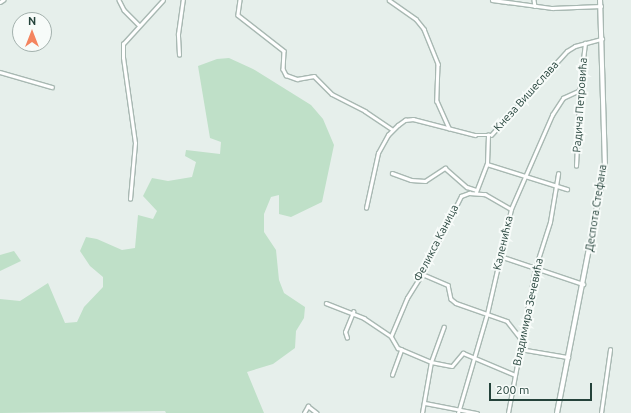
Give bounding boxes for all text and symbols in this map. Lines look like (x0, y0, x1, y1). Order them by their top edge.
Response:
north arrow (12, 12, 52, 52)
text: N (28, 15, 36, 27)
street label: Радича Петровића (570, 57, 590, 153)
street label: Кнеза Вишеслава (491, 58, 561, 134)
street label: Деспота Стефана (583, 163, 609, 253)
street label: Феликса Каница (411, 202, 461, 284)
street label: Каленићка (490, 215, 516, 271)
street label: Владимира Зечевића (510, 257, 546, 367)
scale bar (491, 375, 594, 401)
text: 200 m (496, 383, 529, 396)

